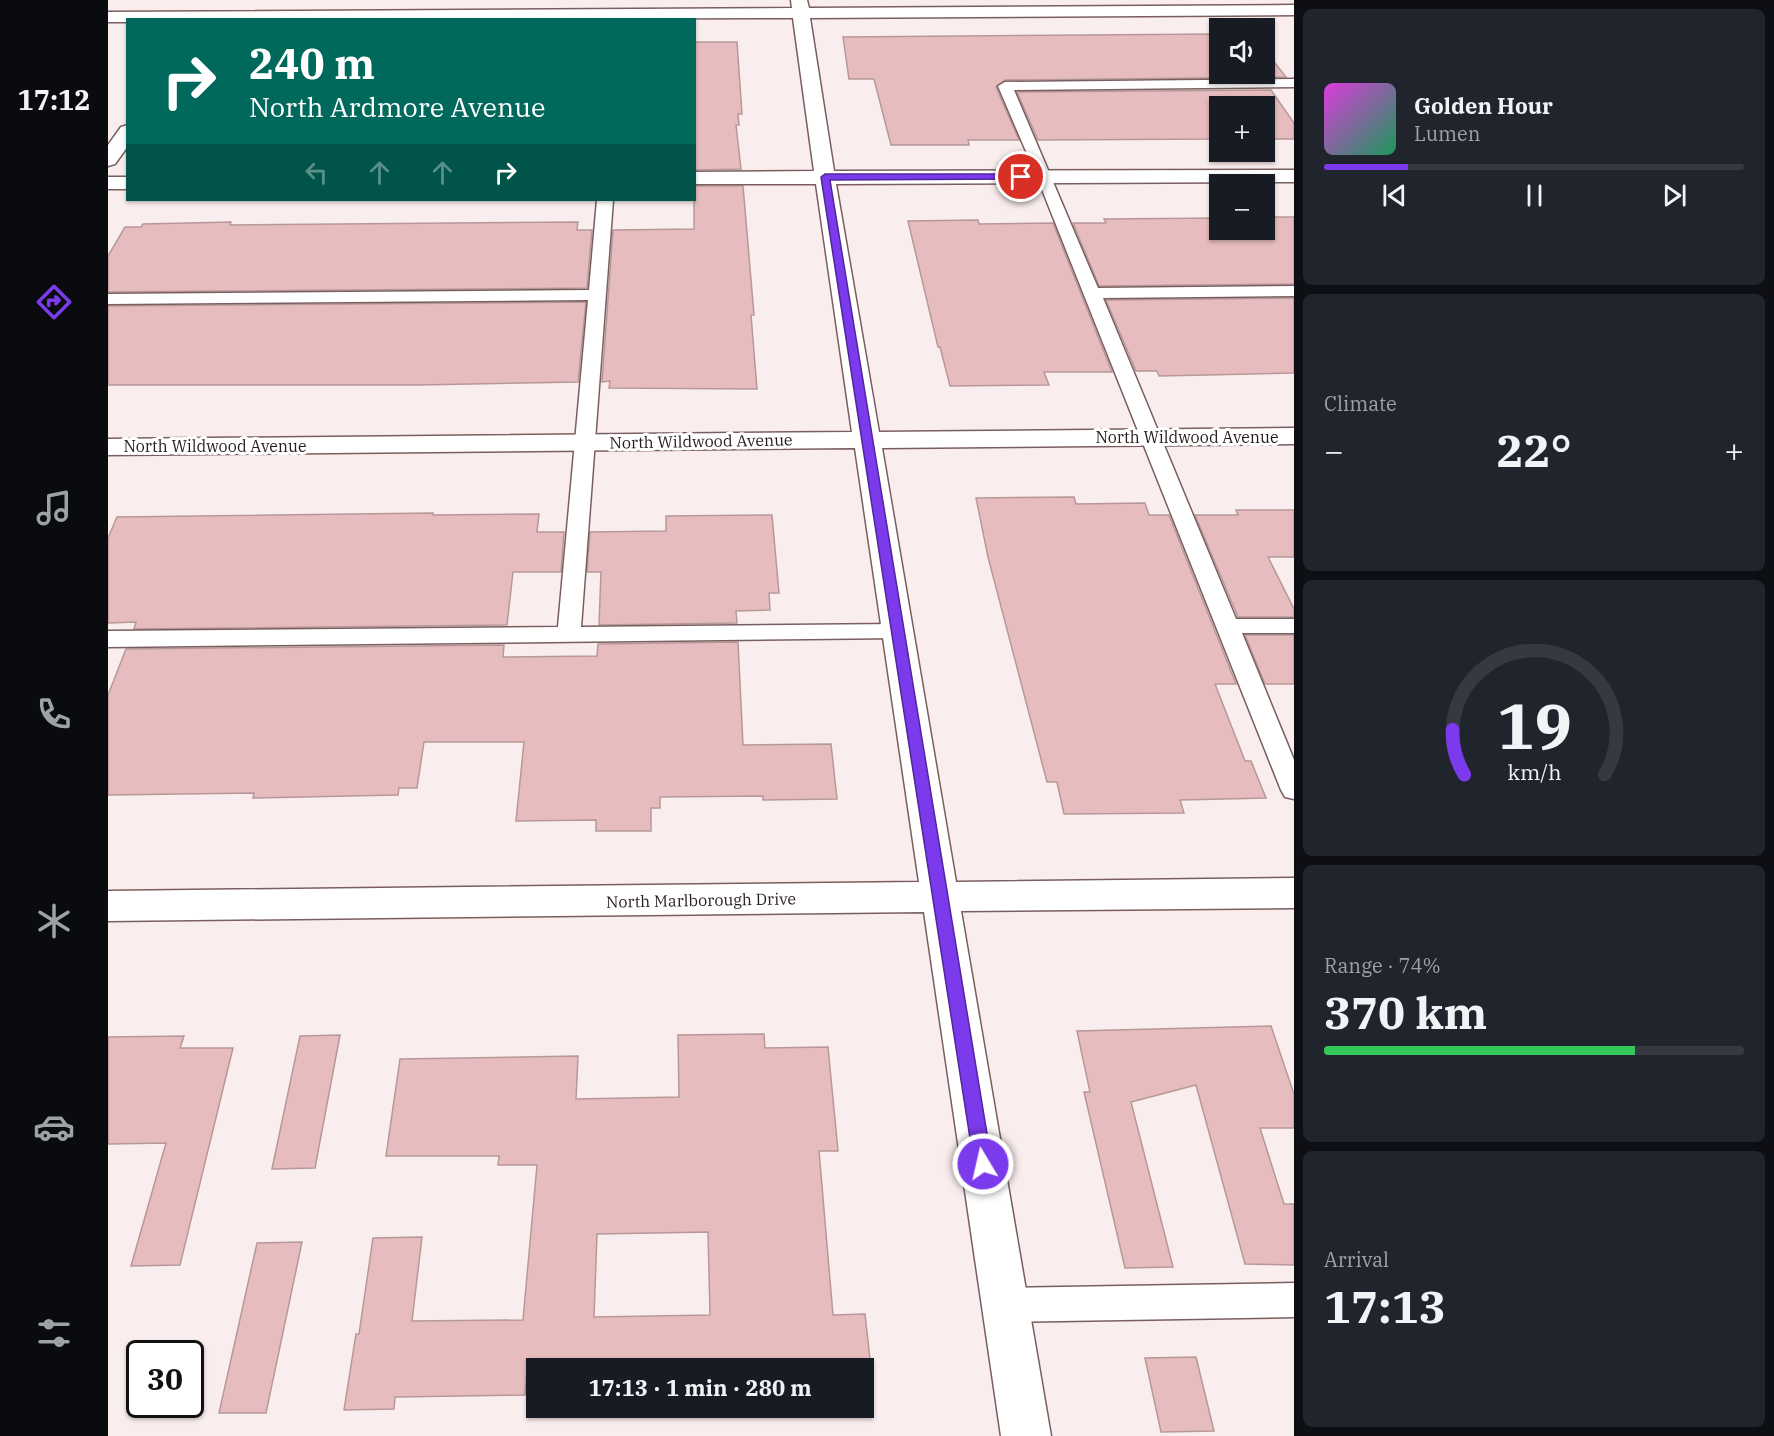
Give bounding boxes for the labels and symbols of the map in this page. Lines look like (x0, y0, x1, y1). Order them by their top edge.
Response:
pin (995, 151, 1046, 202)
street label: North Wildwood Avenue (1095, 427, 1279, 447)
street label: North Wildwood Avenue (609, 429, 793, 453)
street label: North Wildwood Avenue (123, 436, 307, 456)
street label: North Marlborough Drive (606, 888, 796, 912)
position arrow (951, 1132, 1015, 1196)
speed limit sign: 30 (126, 1340, 204, 1418)

